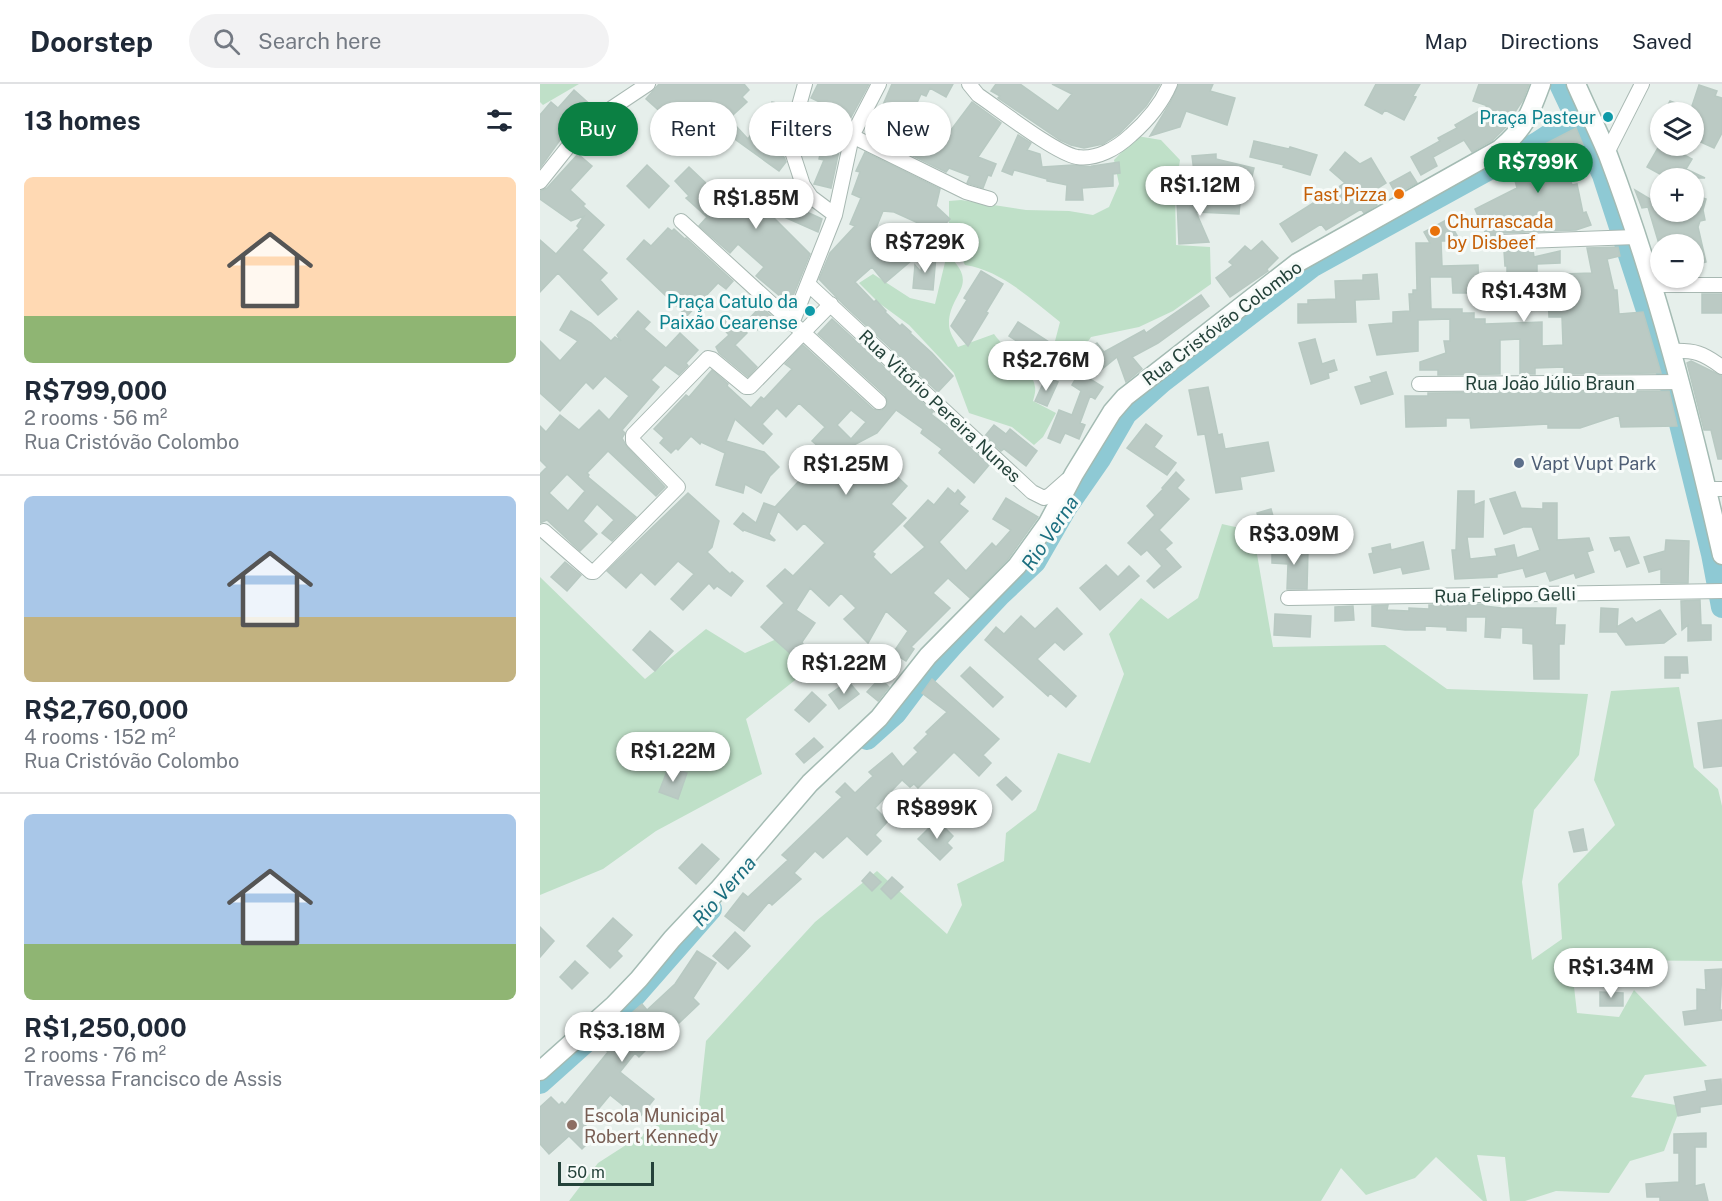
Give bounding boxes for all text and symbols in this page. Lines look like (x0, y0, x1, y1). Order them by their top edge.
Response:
search box (189, 14, 609, 68)
text: Doorstep (30, 25, 153, 58)
icon: search (210, 25, 243, 58)
text: Search here (258, 28, 381, 54)
text: Map (1425, 29, 1467, 54)
text: Directions (1500, 29, 1599, 54)
text: Saved (1632, 29, 1692, 54)
chip: Buy (558, 102, 638, 156)
chip: Rent (650, 102, 737, 156)
chip: Filters (749, 102, 853, 156)
chip: New (865, 102, 951, 156)
map controls (1650, 102, 1704, 288)
button: layers (1650, 102, 1704, 156)
icon: filters (483, 104, 516, 137)
text: 13 homes (24, 105, 141, 136)
place label: Praça Pasteur (1479, 107, 1596, 128)
marker: Praça Pasteur (1601, 110, 1615, 124)
pin: R$799K (1489, 143, 1587, 194)
text: R$799K (1498, 150, 1578, 174)
pin: R$1.12M (1145, 166, 1255, 217)
button: + (1650, 168, 1704, 222)
text: R$1.12M (1159, 173, 1241, 197)
pin: R$1.85M (701, 179, 811, 230)
place label: Fast Pizza (1303, 184, 1387, 205)
text: R$1.85M (713, 186, 799, 210)
marker: Fast Pizza (1392, 187, 1406, 201)
place label: Churrascada by Disbeef (1447, 211, 1553, 253)
icon: home (216, 216, 324, 324)
pin: R$729K (876, 223, 974, 274)
marker: Churrascada by Disbeef (1428, 224, 1442, 238)
text: R$729K (885, 230, 965, 254)
button: − (1650, 234, 1704, 288)
street label: Rua Cristóvão Colombo (1138, 256, 1306, 390)
pin: R$1.43M (1469, 272, 1579, 323)
text: R$1.43M (1481, 279, 1567, 303)
place label: Praça Catulo da Paixão Cearense (659, 291, 798, 333)
marker: Praça Catulo da Paixão Cearense (803, 304, 817, 318)
street label: Rua Vitório Pereira Nunes (855, 325, 1025, 487)
pin: R$2.76M (991, 341, 1101, 392)
text: R$2.76M (1002, 348, 1090, 372)
street label: Rua João Júlio Braun (1465, 373, 1635, 394)
text: R$799,000 (24, 375, 167, 406)
text: 2 rooms · 56 m² (24, 406, 167, 430)
text: Rua Cristóvão Colombo (24, 430, 239, 454)
pin: R$1.25M (791, 445, 901, 496)
text: R$1.25M (803, 452, 889, 476)
place label: Vapt Vupt Park (1531, 453, 1656, 474)
marker: Vapt Vupt Park (1512, 456, 1526, 470)
water label: Rio Verna (1016, 491, 1084, 575)
pin: R$3.09M (1239, 515, 1349, 566)
text: R$3.09M (1249, 522, 1339, 546)
icon: home (216, 535, 324, 643)
street label: Rua Felippo Gelli (1434, 583, 1576, 607)
pin: R$1.22M (789, 644, 899, 695)
text: R$1.22M (801, 651, 887, 675)
text: R$2,760,000 (24, 694, 189, 725)
text: 4 rooms · 152 m² (24, 725, 176, 749)
pin: R$1.22M (618, 732, 728, 783)
text: R$1.22M (630, 739, 716, 763)
text: Rua Cristóvão Colombo (24, 749, 239, 773)
pin: R$899K (888, 789, 986, 840)
text: R$899K (896, 796, 978, 820)
water label: Rio Verna (687, 851, 761, 931)
icon: home (216, 853, 324, 961)
pin: R$1.34M (1556, 948, 1666, 999)
text: R$1.34M (1568, 955, 1654, 979)
text: R$1,250,000 (24, 1012, 187, 1043)
pin: R$3.18M (567, 1012, 677, 1063)
text: R$3.18M (579, 1019, 665, 1043)
text: 2 rooms · 76 m² (24, 1043, 166, 1067)
text: Travessa Francisco de Assis (24, 1067, 282, 1091)
place label: Escola Municipal Robert Kennedy (584, 1105, 725, 1147)
marker: Escola Municipal Robert Kennedy (565, 1118, 579, 1132)
scale bar (558, 1159, 654, 1186)
text: 50 m (567, 1163, 605, 1182)

